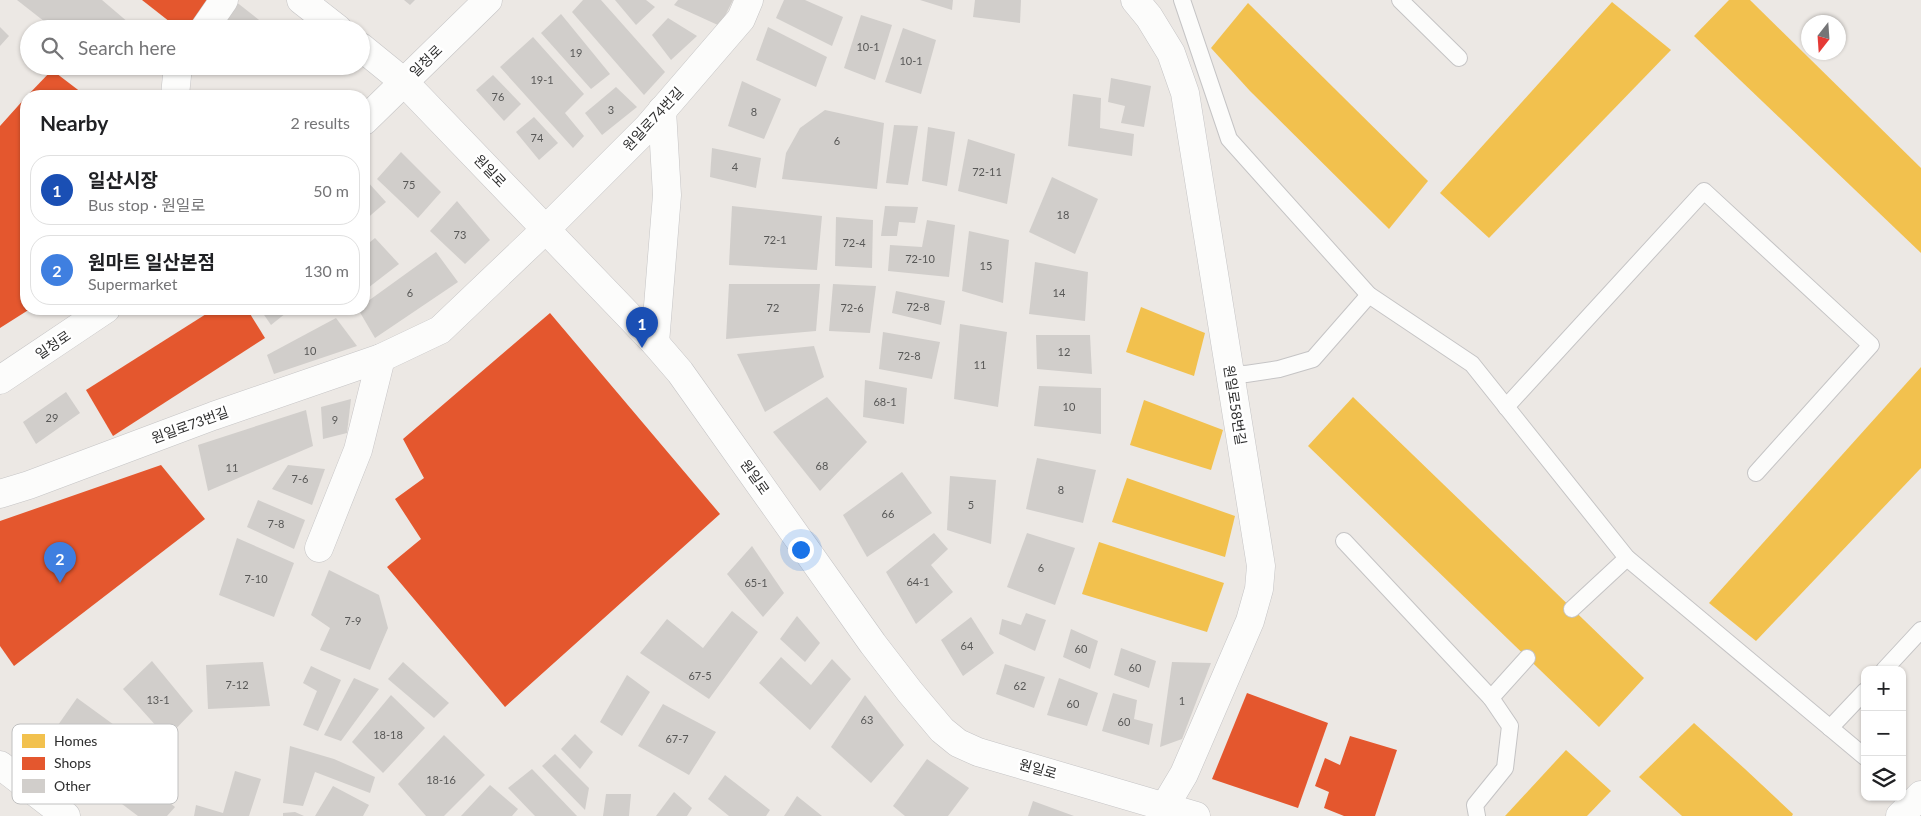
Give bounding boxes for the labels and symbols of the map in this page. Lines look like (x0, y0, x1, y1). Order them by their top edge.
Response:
north arrow (1801, 15, 1846, 60)
house number: 10-1 (856, 40, 880, 53)
street label: 일청로 (406, 41, 446, 80)
house number: 19 (570, 46, 582, 59)
house number: 10-1 (899, 54, 923, 67)
house number: 19-1 (530, 73, 554, 86)
street label: 원일로74번길 (619, 83, 686, 154)
house number: 76 (492, 90, 504, 103)
house number: 3 (608, 103, 614, 116)
house number: 8 (751, 105, 757, 118)
house number: 74 (531, 131, 544, 144)
house number: 6 (834, 134, 840, 147)
street label: 원일로 (471, 151, 510, 191)
house number: 4 (732, 160, 739, 173)
house number: 72-11 (972, 165, 1002, 178)
house number: 75 (403, 178, 415, 191)
house number: 18 (1057, 208, 1069, 221)
house number: 73 (454, 228, 466, 241)
house number: 72-1 (763, 233, 787, 246)
house number: 72-4 (842, 236, 866, 249)
house number: 72-10 (905, 252, 935, 265)
house number: 15 (980, 259, 992, 272)
house number: 6 (407, 286, 413, 299)
house number: 14 (1053, 286, 1066, 299)
house number: 72-8 (906, 300, 930, 313)
house number: 72 (767, 301, 779, 314)
house number: 72-6 (840, 301, 864, 314)
pin: 1 (626, 307, 658, 348)
street label: 일청로 (32, 327, 74, 362)
house number: 10 (304, 344, 317, 357)
house number: 12 (1058, 345, 1070, 358)
house number: 72-8 (897, 349, 921, 362)
house number: 11 (974, 358, 986, 371)
street label: 원일로58번길 (1221, 364, 1250, 446)
house number: 68-1 (873, 395, 897, 408)
house number: 10 (1063, 400, 1076, 413)
street label: 원일로73번길 (149, 403, 231, 446)
house number: 29 (46, 411, 58, 424)
house number: 9 (332, 413, 338, 426)
street label: 원일로 (737, 456, 774, 498)
house number: 68 (816, 459, 828, 472)
house number: 11 (226, 461, 238, 474)
house number: 7-6 (292, 472, 308, 485)
house number: 8 (1058, 483, 1064, 496)
house number: 5 (968, 498, 974, 511)
house number: 66 (882, 507, 894, 520)
house number: 7-8 (268, 517, 284, 530)
your location (788, 537, 814, 563)
pin: 2 (44, 542, 76, 583)
house number: 6 (1038, 561, 1044, 574)
house number: 7-10 (244, 572, 268, 585)
house number: 64-1 (906, 575, 930, 588)
house number: 65-1 (744, 576, 768, 589)
house number: 7-9 (345, 614, 361, 627)
house number: 64 (961, 639, 974, 652)
house number: 60 (1075, 642, 1088, 655)
house number: 60 (1129, 661, 1142, 674)
house number: 67-5 (688, 669, 712, 682)
house number: 7-12 (225, 678, 249, 691)
house number: 62 (1014, 679, 1026, 692)
house number: 13-1 (146, 693, 170, 706)
house number: 1 (1179, 694, 1185, 707)
house number: 60 (1067, 697, 1080, 710)
house number: 63 (861, 713, 873, 726)
house number: 60 (1118, 715, 1131, 728)
legend (12, 724, 178, 804)
house number: 18-18 (373, 728, 403, 741)
text: Homes (54, 732, 97, 749)
house number: 67-7 (665, 732, 689, 745)
text: Shops (54, 754, 91, 771)
street label: 원일로 (1017, 755, 1059, 782)
house number: 18-16 (426, 773, 456, 786)
text: Other (54, 777, 91, 794)

